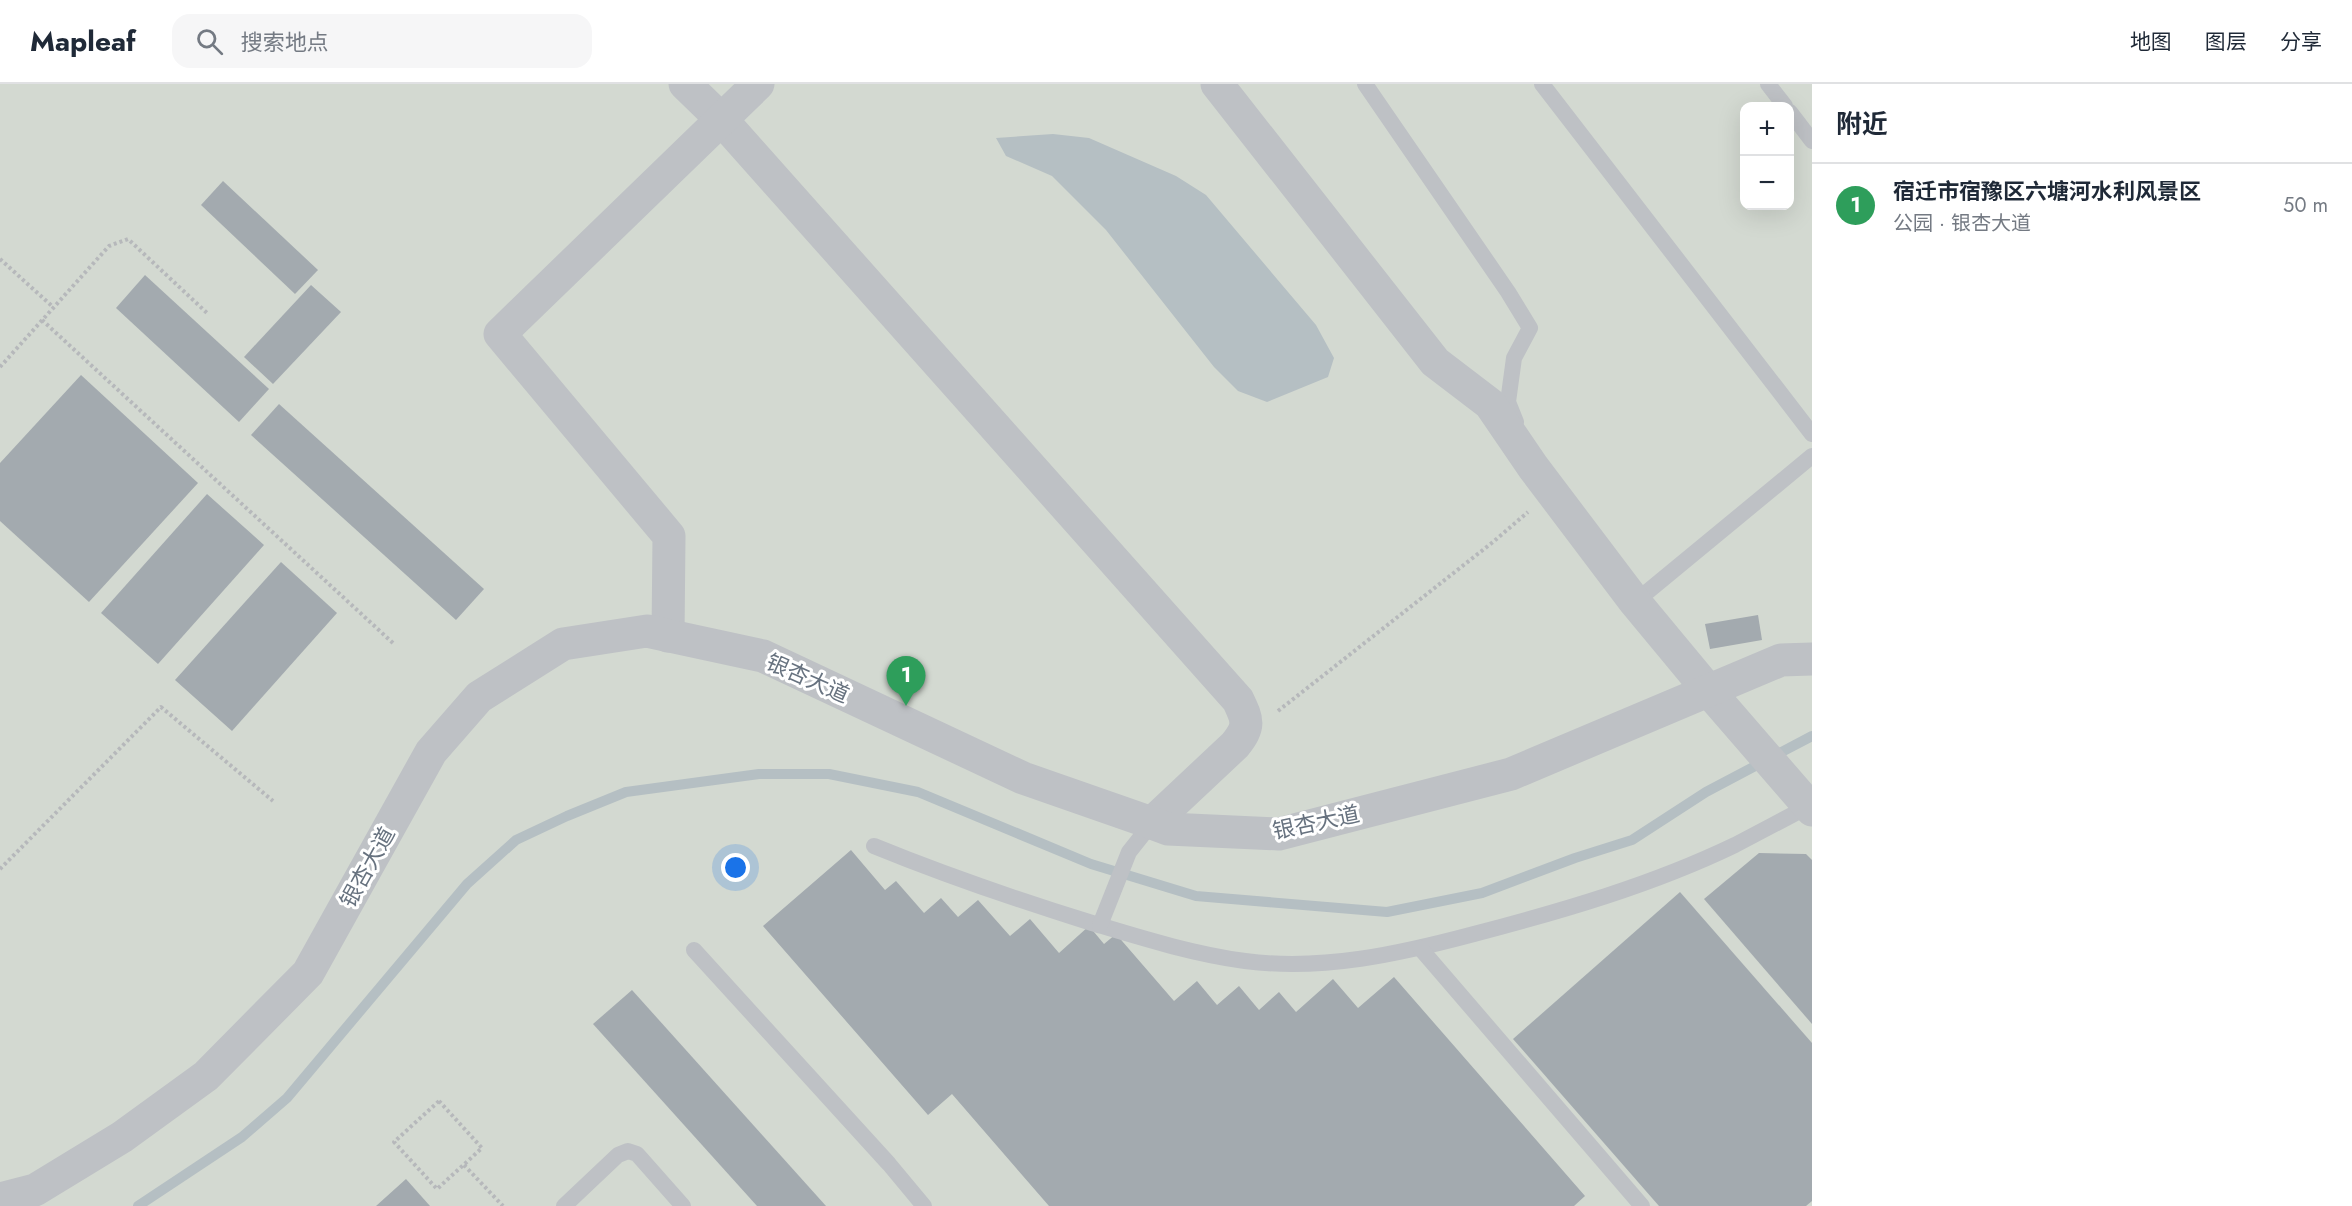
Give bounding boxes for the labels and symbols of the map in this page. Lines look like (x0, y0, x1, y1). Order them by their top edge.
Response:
street label: 银杏大道 (761, 645, 855, 711)
pin: 1 (886, 656, 926, 706)
street label: 银杏大道 (1270, 797, 1362, 847)
street label: 银杏大道 (332, 821, 402, 913)
your location (721, 853, 750, 882)

